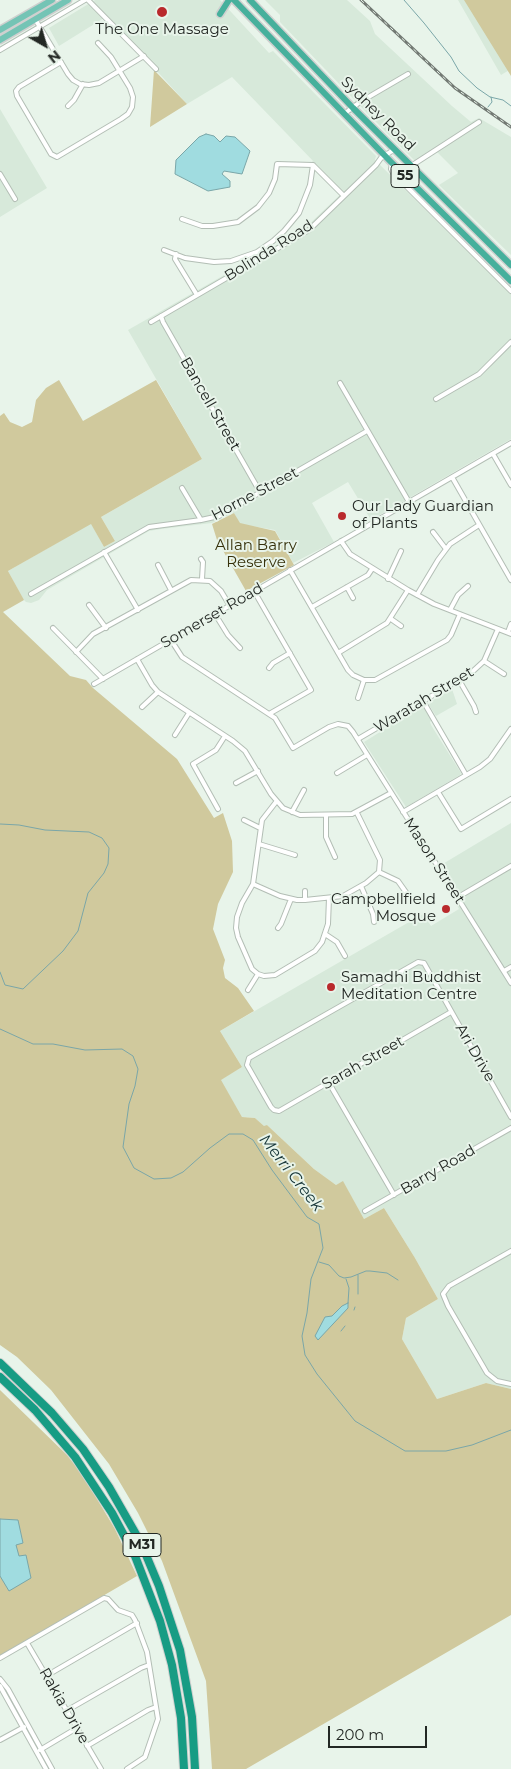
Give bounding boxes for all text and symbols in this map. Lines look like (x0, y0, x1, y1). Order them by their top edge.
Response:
marker: The One Massage (155, 5, 169, 19)
north arrow (20, 20, 70, 70)
place label: The One Massage (95, 21, 229, 39)
text: N (44, 46, 64, 67)
street label: Sydney Road (337, 73, 419, 155)
road number: 55 (391, 165, 419, 188)
street label: Bolinda Road (221, 217, 317, 285)
street label: Bancell Street (176, 354, 244, 454)
street label: Horne Street (208, 464, 302, 524)
place label: Our Lady Guardian of Plants (352, 498, 494, 533)
marker: Our Lady Guardian of Plants (336, 510, 348, 522)
park label: Allan Barry Reserve (215, 537, 297, 572)
street label: Somerset Road (158, 579, 266, 653)
street label: Waratah Street (371, 663, 477, 737)
street label: Mason Street (399, 814, 469, 908)
place label: Campbellfield Mosque (331, 891, 436, 926)
marker: Campbellfield Mosque (440, 903, 452, 915)
place label: Samadhi Buddhist Meditation Centre (341, 969, 481, 1004)
marker: Samadhi Buddhist Meditation Centre (325, 981, 337, 993)
street label: Ari Drive (451, 1021, 499, 1085)
street label: Sarah Street (319, 1032, 407, 1094)
water label: Merri Creek (255, 1131, 327, 1215)
street label: Barry Road (397, 1141, 479, 1199)
road number: M31 (123, 1534, 161, 1556)
street label: Rakia Drive (35, 1665, 93, 1747)
scale bar (331, 1716, 430, 1748)
text: 200 m (336, 1725, 384, 1744)

